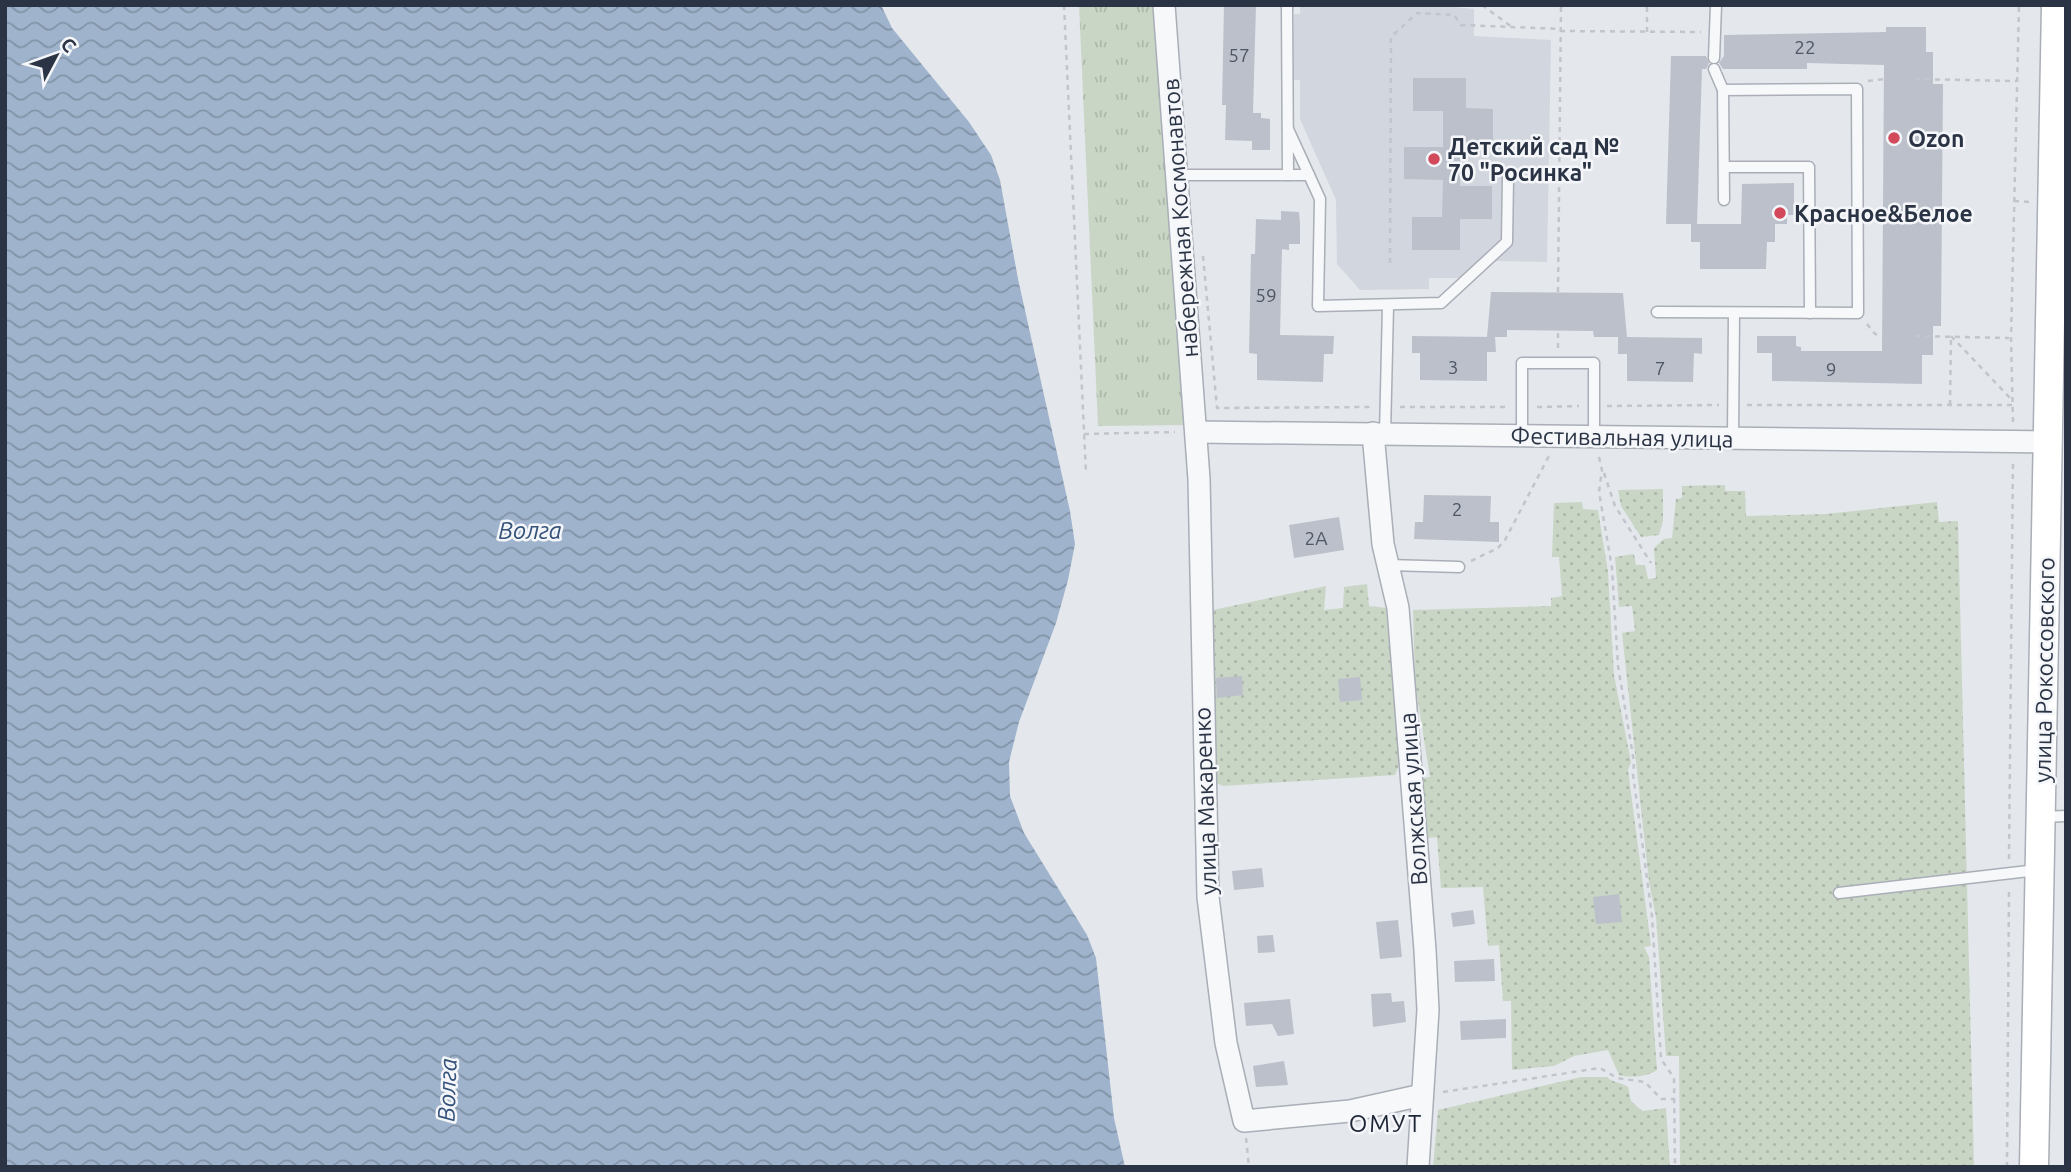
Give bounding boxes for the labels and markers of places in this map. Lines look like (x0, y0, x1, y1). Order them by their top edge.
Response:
place label: Ozon (1908, 126, 1964, 151)
marker: Ozon (1886, 130, 1902, 146)
place label: Детский сад № 70 "Росинка" (1448, 134, 1619, 185)
marker: Детский сад № 70 "Росинка" (1426, 151, 1442, 167)
place label: Красное&Белое (1794, 201, 1973, 226)
marker: Красное&Белое (1772, 205, 1788, 221)

